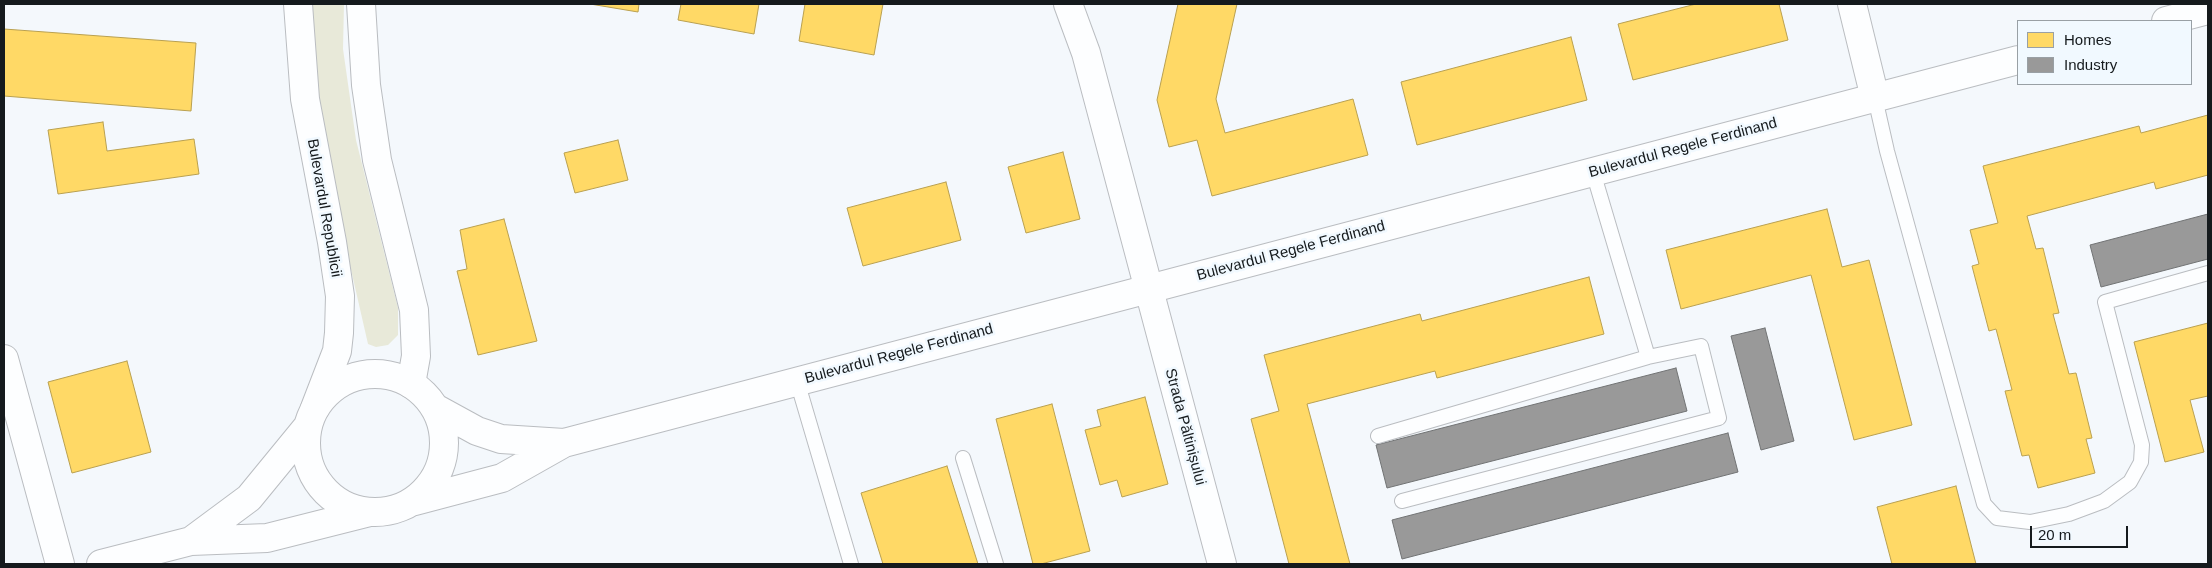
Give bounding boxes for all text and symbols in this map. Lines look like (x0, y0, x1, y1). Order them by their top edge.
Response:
legend (2017, 20, 2192, 85)
text: Homes (2064, 31, 2112, 48)
text: Industry (2064, 56, 2117, 73)
street label: Bulevardul Regele Ferdinand (1587, 114, 1779, 182)
street label: Bulevardul Republicii (303, 137, 345, 279)
street label: Bulevardul Regele Ferdinand (1195, 217, 1387, 285)
street label: Bulevardul Regele Ferdinand (803, 320, 995, 388)
street label: Strada Păltinișului (1161, 367, 1209, 487)
scale bar (2032, 516, 2130, 548)
text: 20 m (2038, 526, 2071, 543)

